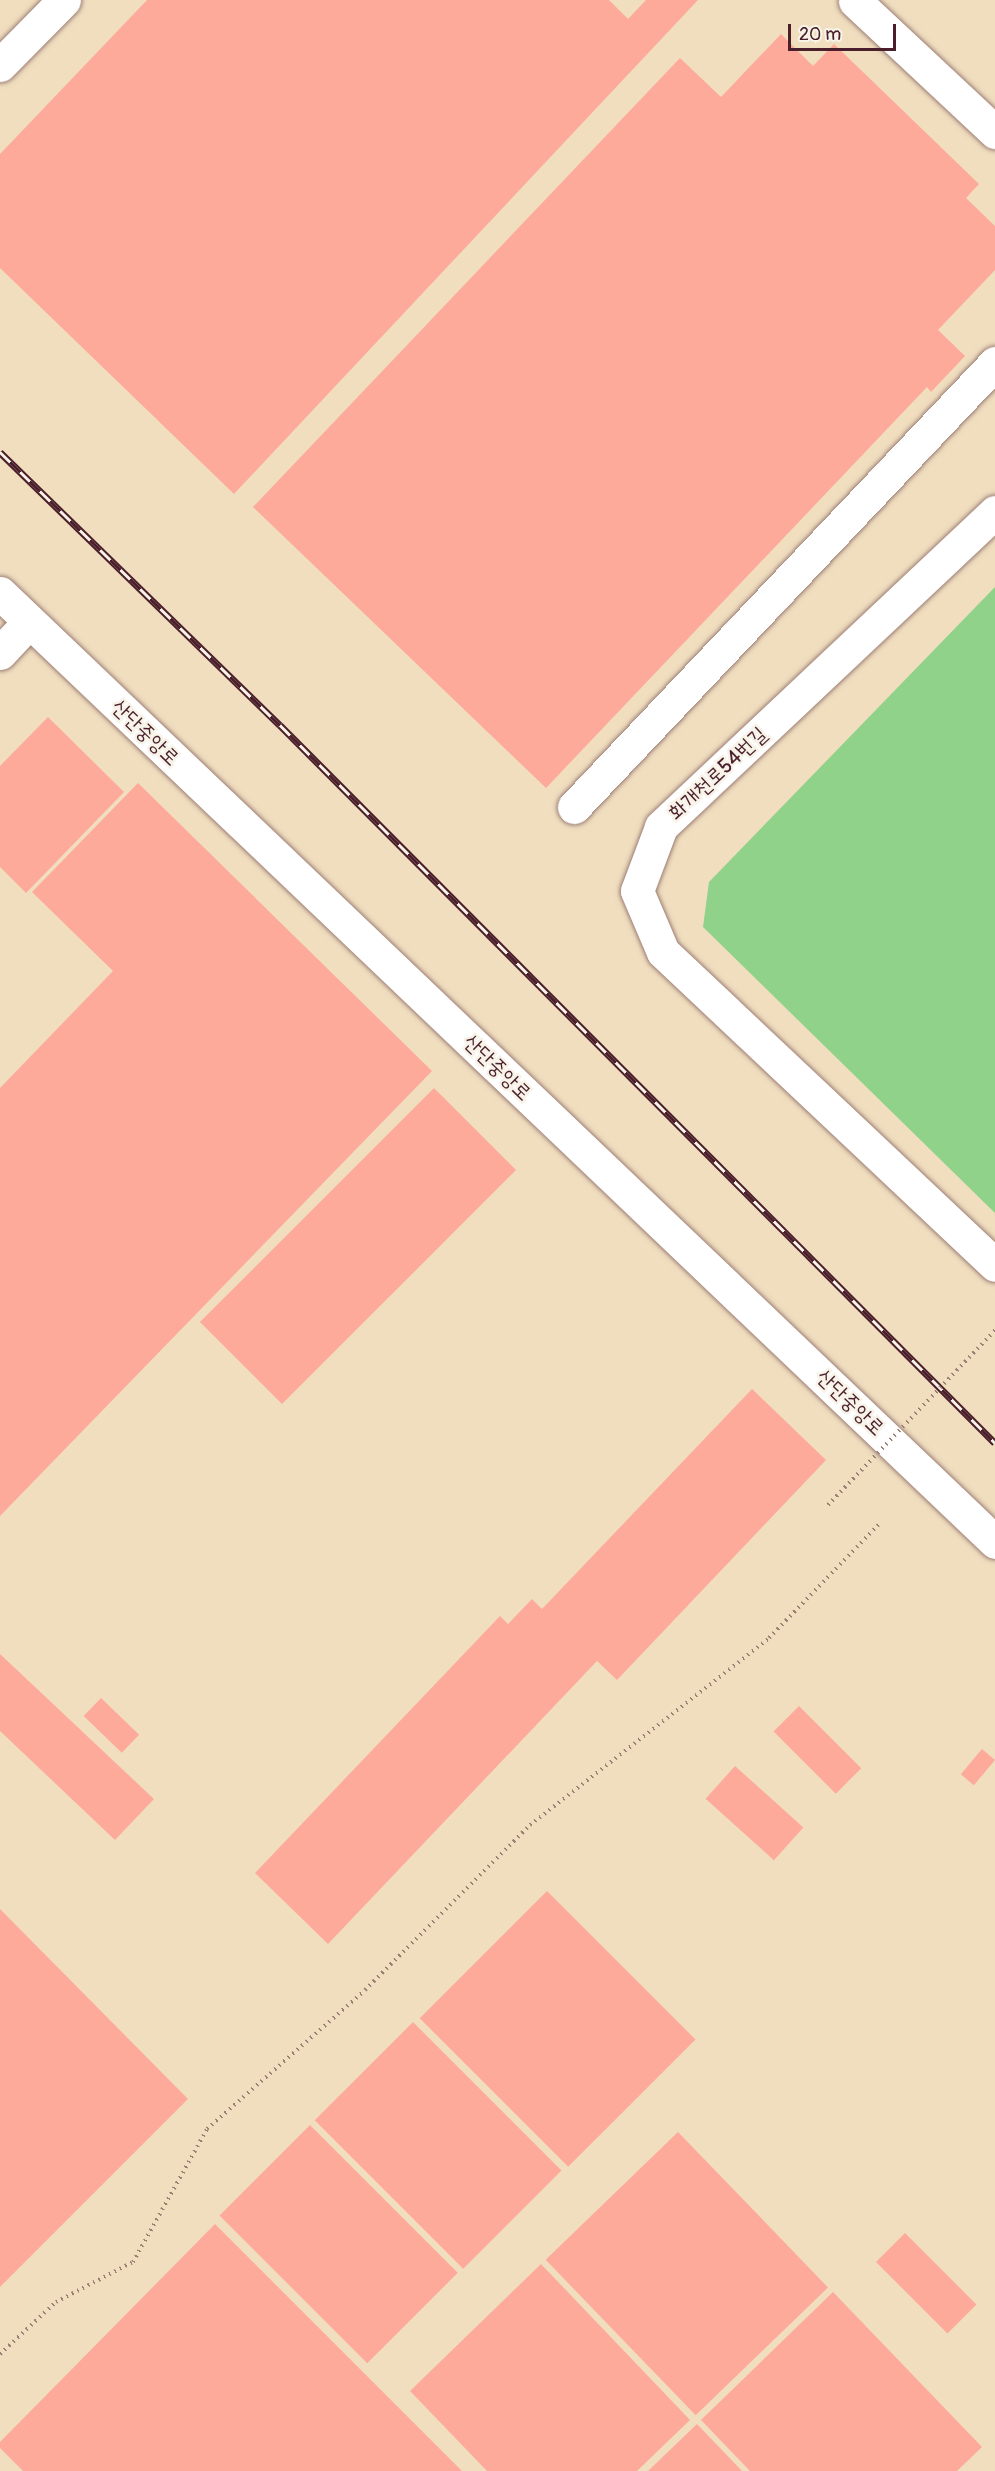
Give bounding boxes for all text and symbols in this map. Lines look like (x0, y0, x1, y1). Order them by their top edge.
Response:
scale bar (791, 12, 899, 50)
text: 20 m (799, 23, 841, 46)
street label: 산단중앙로 (106, 695, 184, 771)
street label: 화개천로54번길 (664, 722, 772, 826)
street label: 산단중앙로 (458, 1030, 536, 1106)
street label: 산단중앙로 (811, 1365, 889, 1441)

